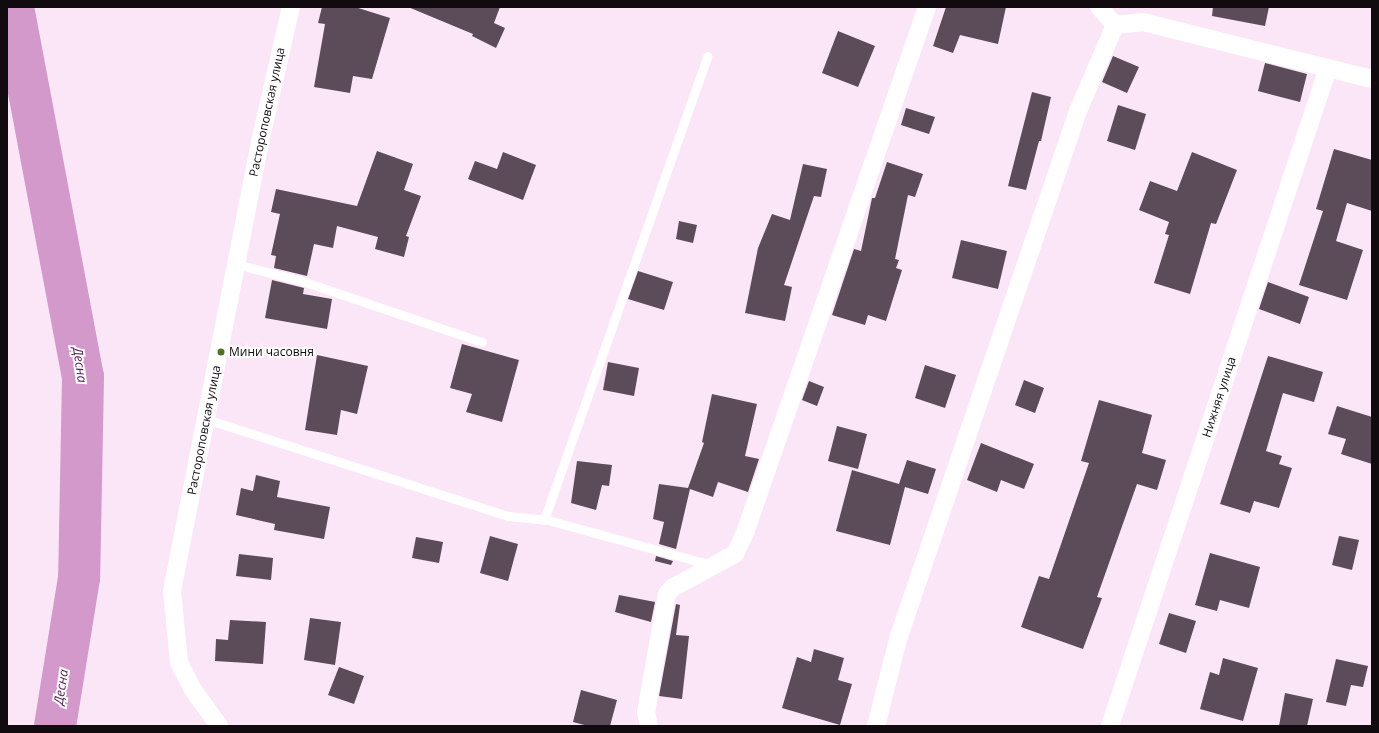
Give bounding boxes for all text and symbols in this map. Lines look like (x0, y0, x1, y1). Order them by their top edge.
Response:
street label: Растороповская улица (246, 46, 288, 178)
place label: Мини часовня (229, 345, 314, 359)
water label: Десна (70, 346, 90, 384)
marker: Мини часовня (216, 347, 226, 357)
street label: Нижняя улица (1199, 355, 1239, 439)
street label: Растороповская улица (184, 364, 224, 496)
water label: Десна (51, 668, 71, 706)

